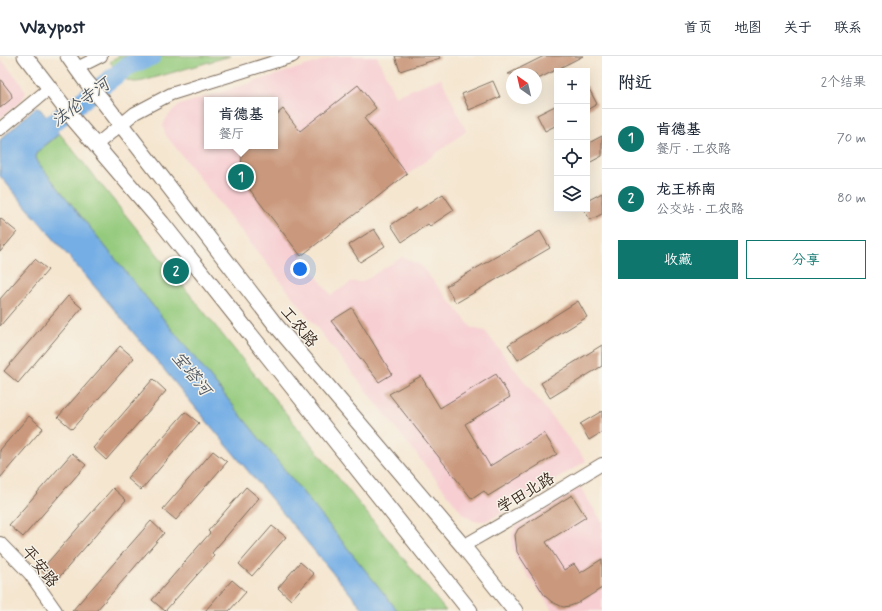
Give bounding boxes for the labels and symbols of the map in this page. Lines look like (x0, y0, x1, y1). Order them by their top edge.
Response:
north arrow (506, 68, 542, 104)
water label: 法伦寺河 (47, 72, 117, 132)
pin: 1 (228, 162, 254, 192)
pin: 2 (163, 256, 189, 286)
your location (290, 259, 310, 279)
street label: 工农路 (275, 302, 322, 352)
water label: 宝塔河 (167, 347, 218, 403)
street label: 学田北路 (493, 468, 559, 519)
street label: 平安路 (17, 542, 63, 592)

